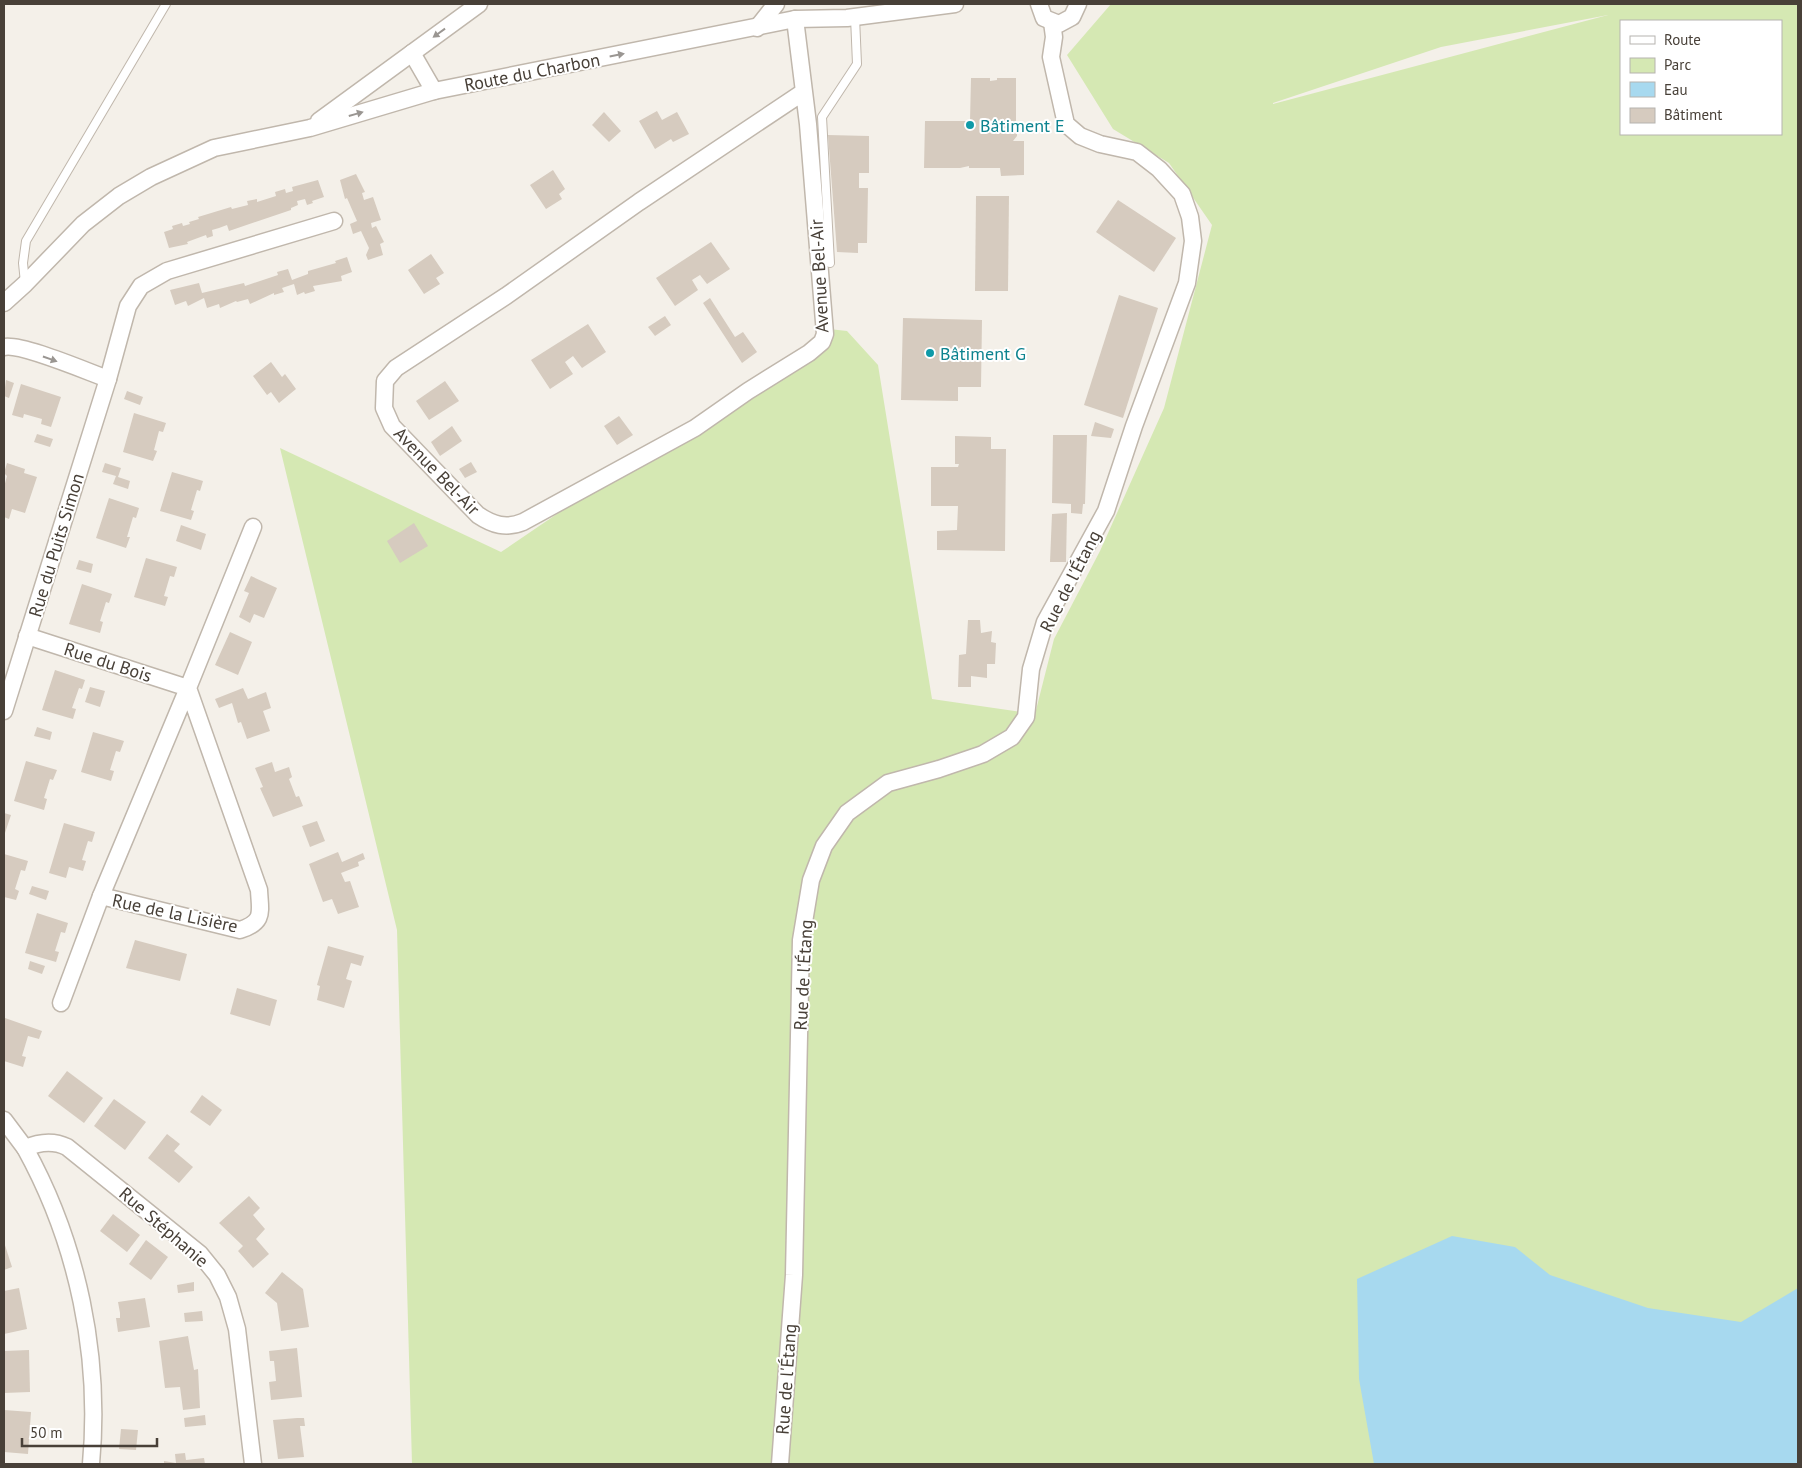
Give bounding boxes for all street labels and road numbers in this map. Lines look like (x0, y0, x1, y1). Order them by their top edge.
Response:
street label: Route du Charbon (462, 48, 602, 96)
street label: Avenue Bel-Air (805, 219, 833, 333)
street label: Avenue Bel-Air (389, 422, 485, 520)
street label: Rue du Puits Simon (23, 470, 89, 620)
street label: Rue de l'Étang (1035, 526, 1105, 636)
street label: Rue du Bois (61, 637, 155, 687)
street label: Rue de la Lisière (110, 888, 240, 938)
street label: Rue de l'Étang (789, 919, 817, 1031)
street label: Rue Stéphanie (115, 1182, 213, 1272)
street label: Rue de l'Étang (771, 1323, 801, 1435)

